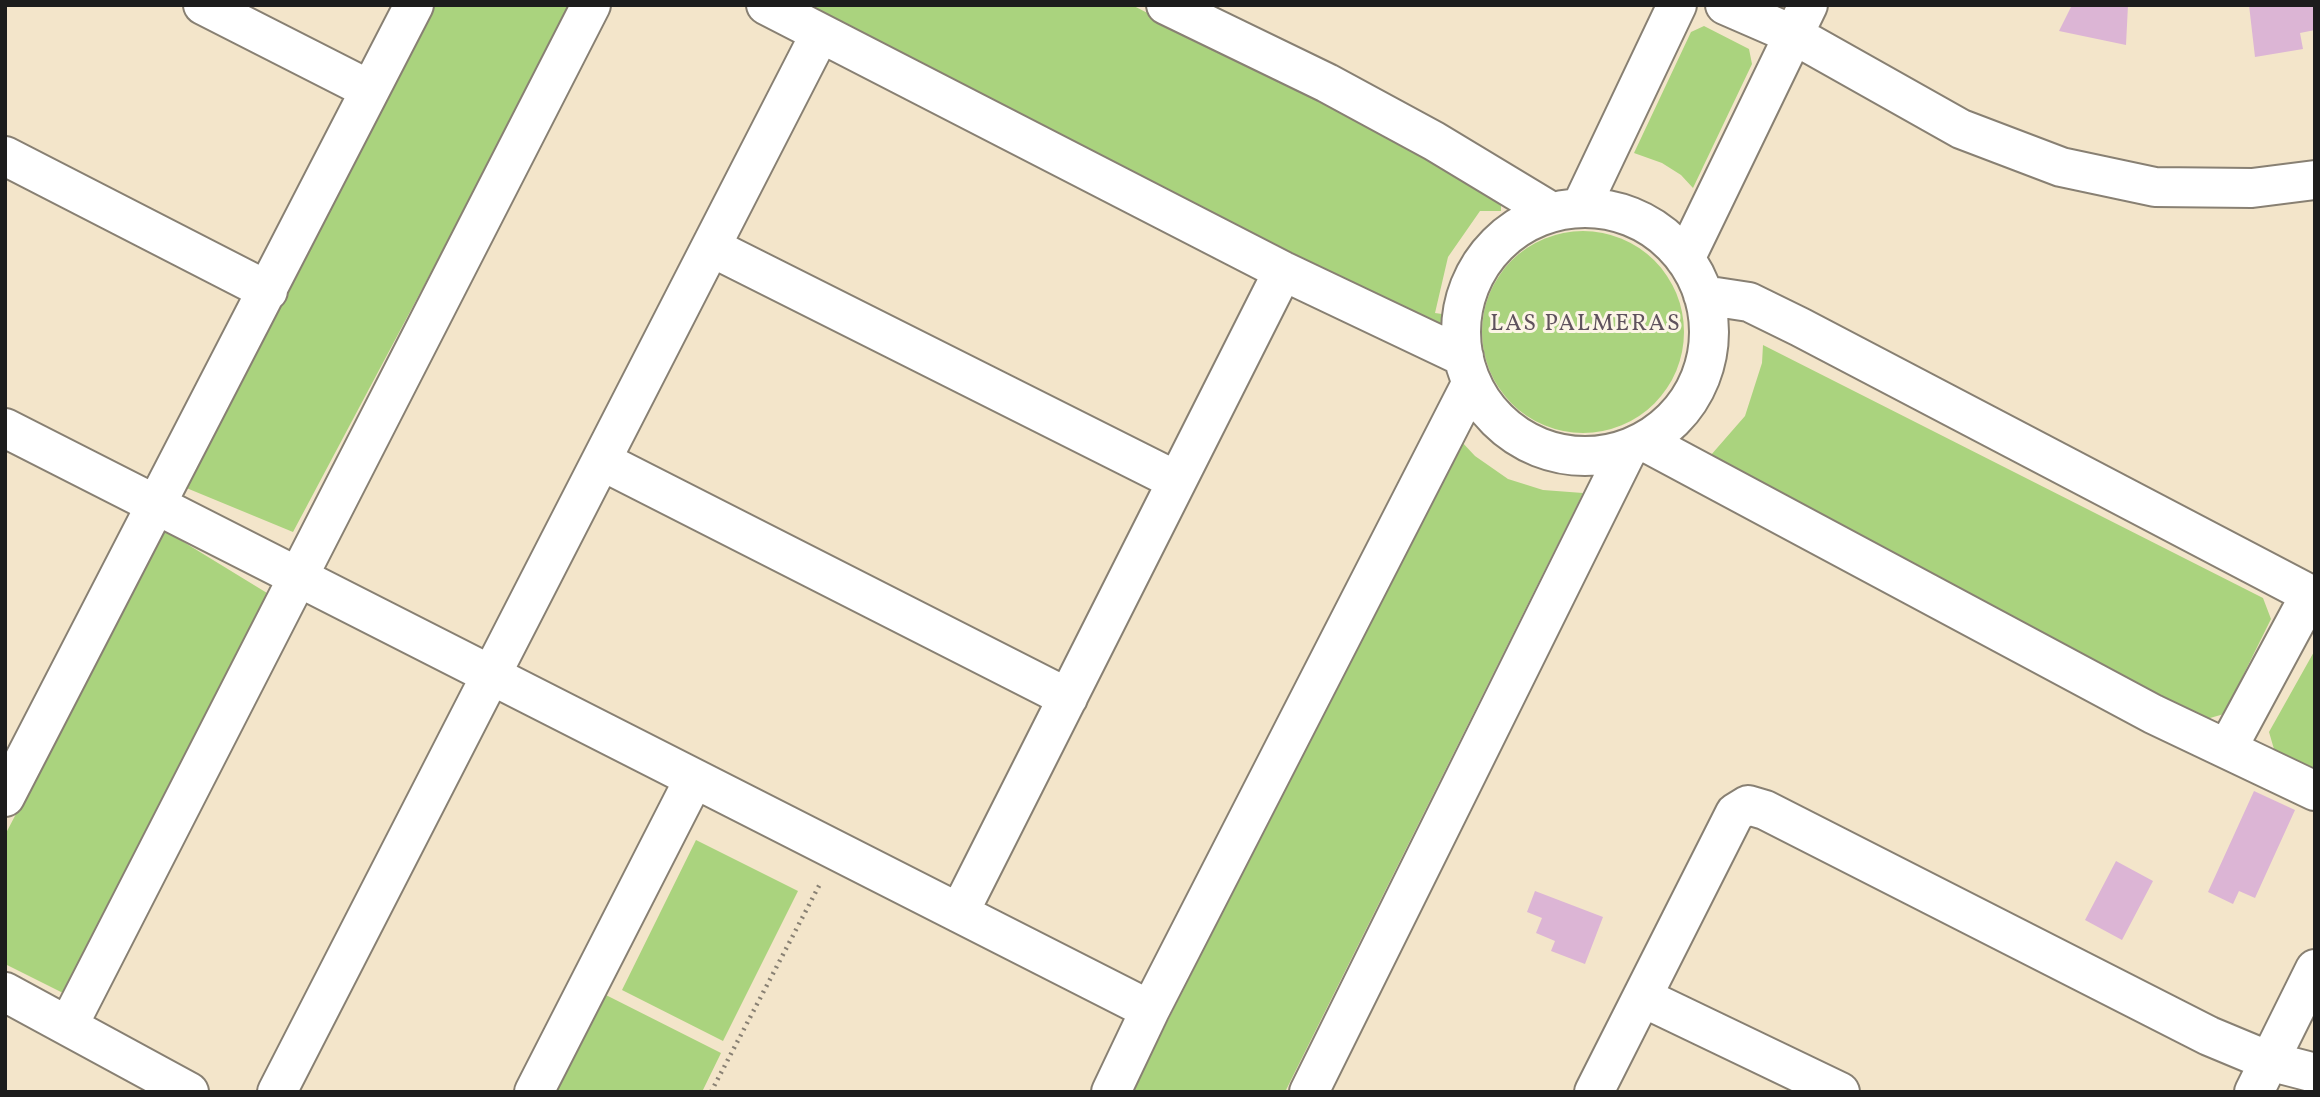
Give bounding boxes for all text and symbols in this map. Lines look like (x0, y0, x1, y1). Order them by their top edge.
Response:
district label: LAS PALMERAS (1492, 312, 1680, 340)

